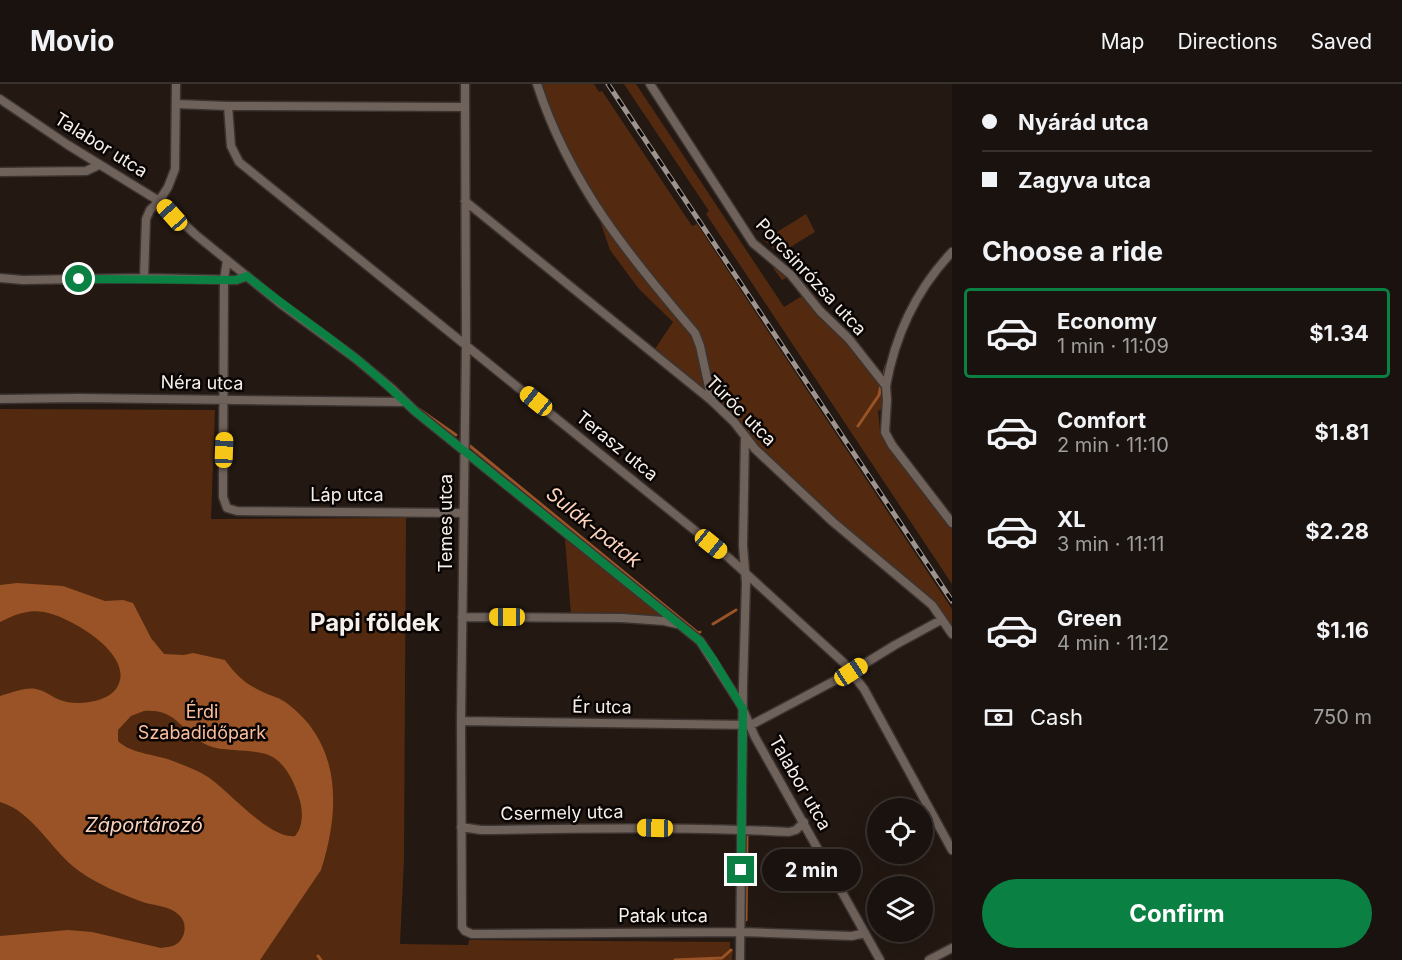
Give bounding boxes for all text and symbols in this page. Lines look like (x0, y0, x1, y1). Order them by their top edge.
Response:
text: Movio (30, 24, 114, 58)
text: Map (1101, 29, 1144, 54)
text: Directions (1177, 29, 1278, 54)
text: Saved (1311, 29, 1372, 54)
street label: Talabor utca (51, 108, 152, 181)
text: Nyárád utca (1018, 109, 1149, 135)
text: Zagyva utca (1018, 167, 1151, 193)
car (153, 196, 191, 234)
street label: Porcsinrózsa utca (752, 214, 871, 339)
text: Choose a ride (982, 235, 1163, 268)
route start (65, 265, 92, 292)
icon: car (985, 306, 1039, 360)
text: Economy (1057, 308, 1157, 334)
text: $1.34 (1309, 320, 1369, 346)
text: 1 min · 11:09 (1057, 334, 1169, 358)
street label: Néra utca (160, 371, 244, 394)
street label: Túróc utca (702, 371, 781, 450)
car (516, 383, 556, 419)
icon: car (985, 405, 1039, 459)
street label: Terasz utca (572, 406, 662, 485)
text: Comfort (1057, 407, 1146, 433)
text: $1.81 (1315, 419, 1369, 445)
car (214, 432, 234, 468)
text: 2 min · 11:10 (1057, 433, 1169, 457)
street label: Temes utca (435, 474, 456, 572)
water label: Sulák-patak (542, 481, 647, 573)
street label: Láp utca (310, 484, 384, 505)
icon: car (985, 504, 1039, 558)
text: XL (1057, 506, 1086, 532)
text: $2.28 (1305, 518, 1369, 544)
car (691, 526, 731, 562)
text: 3 min · 11:11 (1057, 532, 1164, 556)
icon: car (985, 603, 1039, 657)
text: Green (1057, 605, 1122, 631)
district label: Papi földek (310, 608, 440, 637)
car (489, 608, 525, 626)
text: $1.16 (1316, 617, 1369, 643)
text: 4 min · 11:12 (1057, 631, 1169, 655)
car (831, 655, 871, 689)
street label: Ér utca (572, 694, 632, 718)
park label: Érdi Szabadidőpark (138, 700, 266, 743)
icon: cash (982, 701, 1015, 734)
text: Cash (1030, 704, 1083, 730)
text: 750 m (1313, 705, 1372, 729)
street label: Talabor utca (765, 732, 836, 834)
map controls (867, 798, 933, 942)
button: locate (867, 798, 933, 864)
street label: Csermely utca (500, 801, 624, 824)
water label: Záportározó (85, 813, 203, 837)
car (637, 819, 673, 837)
callout: 2 min (762, 849, 861, 891)
route end (727, 856, 754, 883)
text: 2 min (785, 858, 838, 882)
button: layers (867, 876, 933, 942)
button: Confirm (982, 879, 1372, 948)
street label: Patak utca (618, 905, 708, 926)

